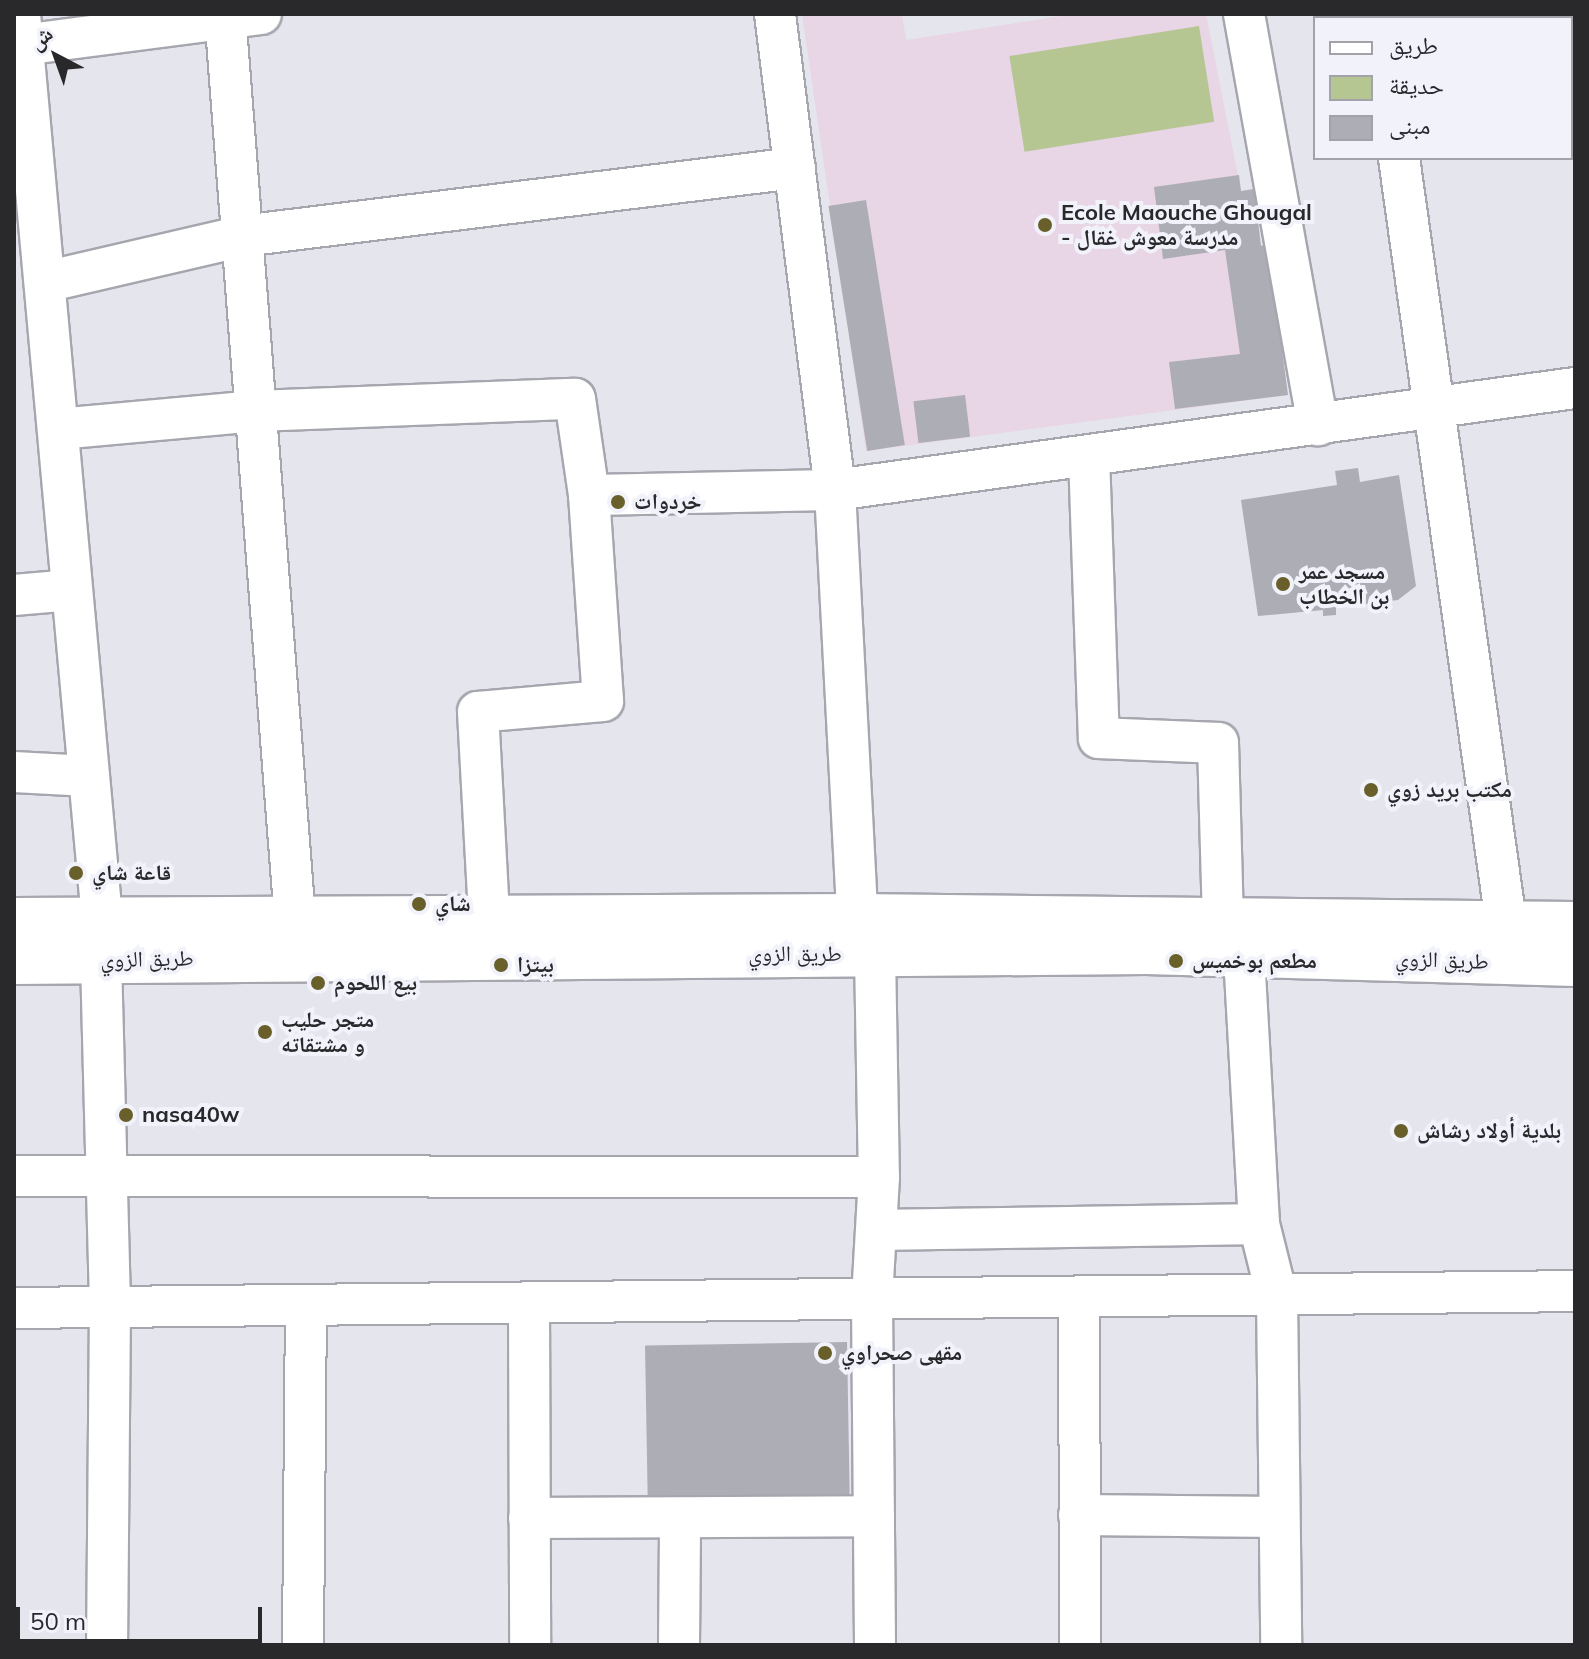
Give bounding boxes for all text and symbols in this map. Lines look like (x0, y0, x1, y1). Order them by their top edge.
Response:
north arrow (16, 16, 96, 96)
legend (1313, 16, 1573, 160)
text: ش (22, 20, 58, 56)
text: طريق (1389, 30, 1438, 60)
text: حديقة (1389, 70, 1444, 100)
text: مبنى (1389, 110, 1430, 140)
place label: Ecole Maouche Ghougal - مدرسة معوش غقال (1061, 199, 1312, 250)
marker: Ecole Maouche Ghougal - مدرسة معوش غقال (1036, 216, 1054, 234)
place label: خردوات (634, 489, 701, 515)
marker: خردوات (609, 493, 627, 511)
place label: مسجد عمر بن الخطاب (1299, 558, 1389, 610)
marker: مسجد عمر بن الخطاب (1274, 575, 1292, 593)
place label: مكتب بريد زوي (1387, 777, 1512, 803)
marker: مكتب بريد زوي (1362, 781, 1380, 799)
place label: قاعة شاي (92, 860, 171, 886)
marker: قاعة شاي (67, 864, 85, 882)
place label: شاي (435, 891, 471, 917)
marker: شاي (410, 895, 428, 913)
street label: طريق الزوي (748, 941, 842, 967)
street label: طريق الزوي (100, 945, 194, 973)
street label: طريق الزوي (1395, 945, 1489, 975)
place label: مطعم بوخميس (1192, 948, 1317, 974)
place label: بيتزا (517, 952, 554, 978)
marker: مطعم بوخميس (1167, 952, 1185, 970)
marker: بيتزا (492, 956, 510, 974)
place label: بيع اللحوم (334, 970, 417, 996)
marker: بيع اللحوم (309, 974, 327, 992)
place label: متجر حليب و مشتقاته (281, 1006, 374, 1058)
marker: متجر حليب و مشتقاته (256, 1023, 274, 1041)
place label: nasa40w (142, 1102, 239, 1128)
marker: nasa40w (117, 1106, 135, 1124)
place label: بلدية أولاد رشاش (1417, 1118, 1561, 1144)
marker: بلدية أولاد رشاش (1392, 1122, 1410, 1140)
place label: مقهى صحراوي (841, 1340, 962, 1366)
marker: مقهى صحراوي (816, 1344, 834, 1362)
scale bar (20, 1591, 266, 1641)
text: 50 m (30, 1606, 86, 1636)

